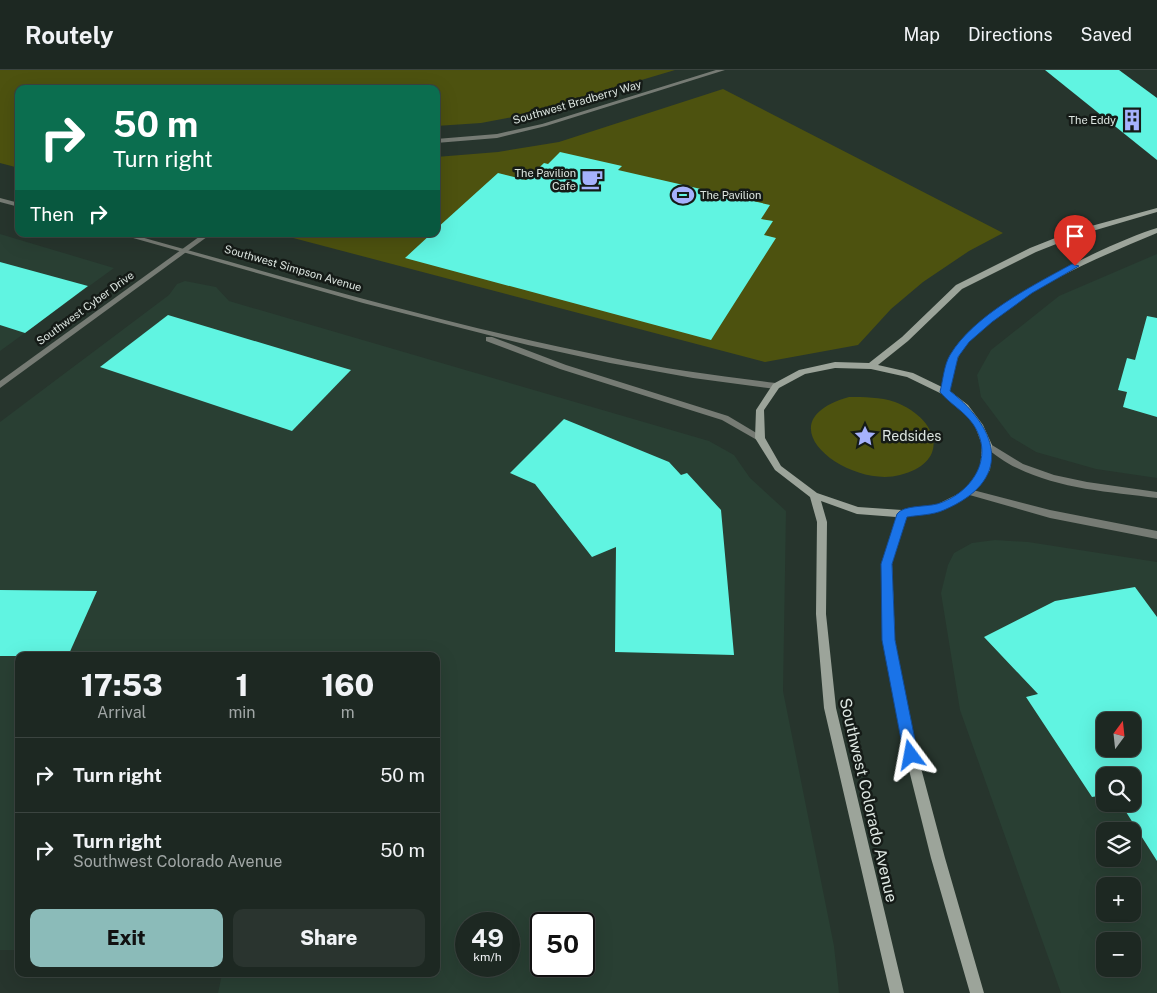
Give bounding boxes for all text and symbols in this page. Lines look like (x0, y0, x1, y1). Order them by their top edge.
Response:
text: Routely (25, 21, 114, 49)
text: Map (903, 24, 940, 45)
text: Directions (968, 24, 1053, 45)
text: Saved (1081, 24, 1132, 45)
street label: Southwest Bradberry Way (511, 78, 643, 126)
text: 50 m (113, 104, 198, 145)
icon: right (30, 105, 95, 170)
building icon: The Eddy (1119, 107, 1145, 133)
place label: The Eddy (1069, 114, 1116, 126)
text: Turn right (113, 146, 213, 172)
cafe icon: The Pavilion Cafe (579, 166, 605, 192)
place label: The Pavilion Cafe (515, 167, 576, 192)
sports icon: The Pavilion (670, 182, 696, 208)
place label: The Pavilion (700, 189, 761, 201)
icon: right (84, 200, 112, 228)
text: Then (30, 203, 74, 225)
pin (1054, 215, 1096, 266)
icon: arrive (1061, 222, 1089, 250)
street label: Southwest Simpson Avenue (223, 243, 363, 293)
street label: Southwest Cyber Drive (34, 269, 136, 347)
place icon: Redsides (852, 423, 878, 449)
place label: Redsides (882, 428, 941, 444)
text: 17:53 (81, 667, 163, 703)
text: 1 (235, 667, 249, 703)
text: 160 (321, 667, 374, 703)
street label: Southwest Colorado Avenue (836, 696, 901, 904)
text: Arrival (97, 703, 146, 722)
text: min (228, 703, 256, 722)
text: m (341, 703, 355, 722)
north arrow (1096, 712, 1141, 758)
map controls (1096, 712, 1141, 977)
position arrow (884, 728, 936, 780)
icon: right (30, 761, 58, 789)
text: Turn right (73, 764, 162, 786)
text: 50 m (380, 764, 425, 786)
button: search (1096, 767, 1141, 812)
button: layers (1096, 822, 1141, 867)
text: Turn right (73, 830, 162, 852)
icon: right (30, 836, 58, 864)
text: 50 m (380, 839, 425, 861)
text: Southwest Colorado Avenue (73, 852, 282, 871)
button: + (1096, 877, 1141, 922)
button: Exit (30, 909, 223, 967)
button: Share (233, 909, 425, 967)
speed limit sign: 50 (530, 912, 595, 977)
text: 49 (471, 923, 504, 953)
button: − (1096, 932, 1141, 977)
text: km/h (473, 950, 502, 964)

